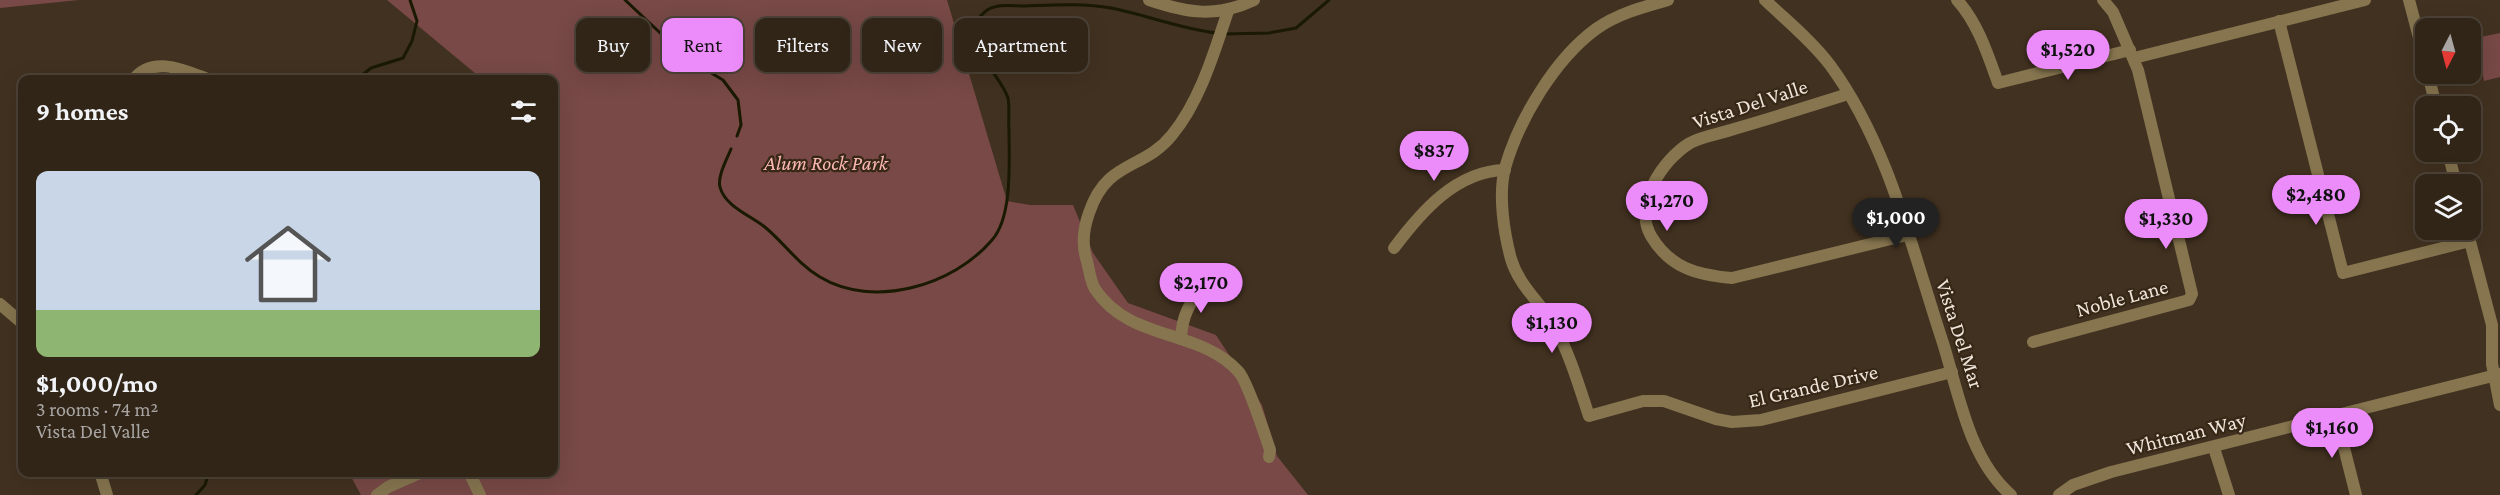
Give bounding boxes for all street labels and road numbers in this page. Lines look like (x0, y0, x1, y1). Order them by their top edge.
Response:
street label: Vista Del Valle (1689, 74, 1811, 134)
street label: Noble Lane (2073, 274, 2171, 322)
street label: Vista Del Mar (1931, 276, 1989, 392)
street label: El Grande Drive (1746, 359, 1880, 413)
street label: Whitman Way (2124, 407, 2249, 460)

